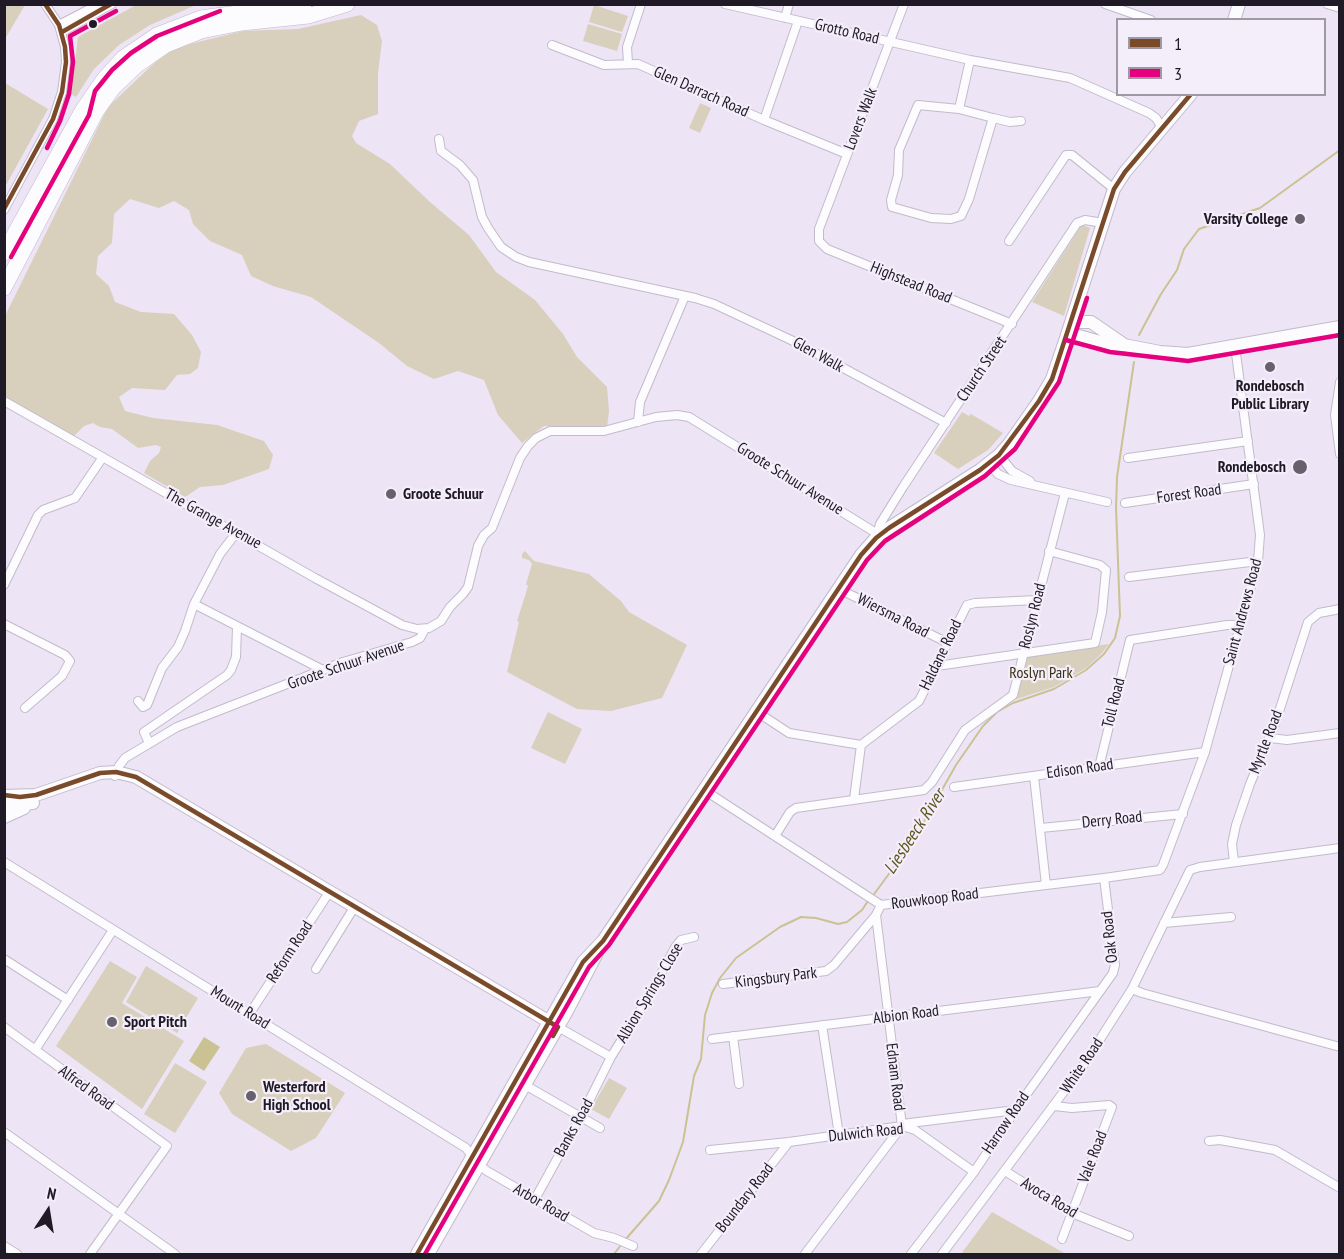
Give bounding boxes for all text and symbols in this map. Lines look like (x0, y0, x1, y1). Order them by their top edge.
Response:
street label: Grotto Road (813, 15, 881, 49)
unlabelled marker (87, 18, 99, 30)
legend (1116, 18, 1326, 96)
text: 1 (1174, 32, 1182, 55)
street label: Glen Darrach Road (650, 62, 752, 122)
text: 3 (1174, 62, 1182, 85)
street label: Lovers Walk (840, 85, 882, 153)
place label: Varsity College (1204, 209, 1288, 229)
marker: Varsity College (1293, 212, 1307, 226)
street label: Highstead Road (867, 258, 955, 308)
street label: Glen Walk (789, 333, 847, 377)
street label: Church Street (953, 333, 1011, 405)
marker: Rondebosch Public Library (1263, 360, 1277, 374)
place label: Rondebosch Public Library (1231, 376, 1309, 414)
street label: Groote Schuur Avenue (733, 439, 847, 519)
place label: Rondebosch (1218, 457, 1286, 477)
marker: Rondebosch (1291, 458, 1309, 476)
street label: Forest Road (1155, 480, 1223, 508)
place label: Groote Schuur (403, 484, 484, 504)
street label: The Grange Avenue (161, 485, 265, 553)
marker: Groote Schuur (384, 487, 398, 501)
street label: Saint Andrews Road (1220, 557, 1266, 667)
street label: Roslyn Road (1016, 581, 1050, 651)
street label: Wiersma Road (854, 590, 932, 642)
street label: Haldane Road (916, 616, 966, 694)
street label: Groote Schuur Avenue (285, 636, 407, 694)
park label: Roslyn Park (1009, 663, 1073, 683)
street label: Toll Road (1099, 676, 1129, 730)
street label: Myrtle Road (1245, 708, 1287, 776)
street label: Edison Road (1045, 755, 1115, 783)
water label: Liesbeeck River (880, 786, 950, 878)
street label: Derry Road (1081, 807, 1143, 833)
street label: Rouwkoop Road (890, 884, 980, 914)
street label: Oak Road (1098, 910, 1122, 964)
street label: Reform Road (263, 917, 317, 987)
street label: Albion Springs Close (613, 939, 687, 1047)
street label: Kingsbury Park (734, 963, 818, 993)
street label: Mount Road (207, 982, 273, 1034)
street label: Albion Road (872, 1001, 940, 1029)
place label: Sport Pitch (124, 1012, 187, 1032)
marker: Sport Pitch (105, 1015, 119, 1029)
street label: White Road (1056, 1035, 1108, 1097)
street label: Ednam Road (881, 1042, 909, 1112)
street label: Alfred Road (54, 1061, 118, 1115)
place label: Westerford High School (263, 1077, 331, 1115)
street label: Harrow Road (978, 1088, 1034, 1158)
marker: Westerford High School (244, 1089, 258, 1103)
street label: Banks Road (550, 1096, 598, 1160)
street label: Dulwich Road (827, 1120, 905, 1146)
street label: Vale Road (1074, 1128, 1112, 1186)
street label: Boundary Road (712, 1159, 778, 1237)
street label: Avoca Road (1017, 1174, 1081, 1222)
street label: Arbor Road (510, 1179, 572, 1227)
north arrow (18, 1181, 78, 1241)
text: N (45, 1183, 58, 1204)

